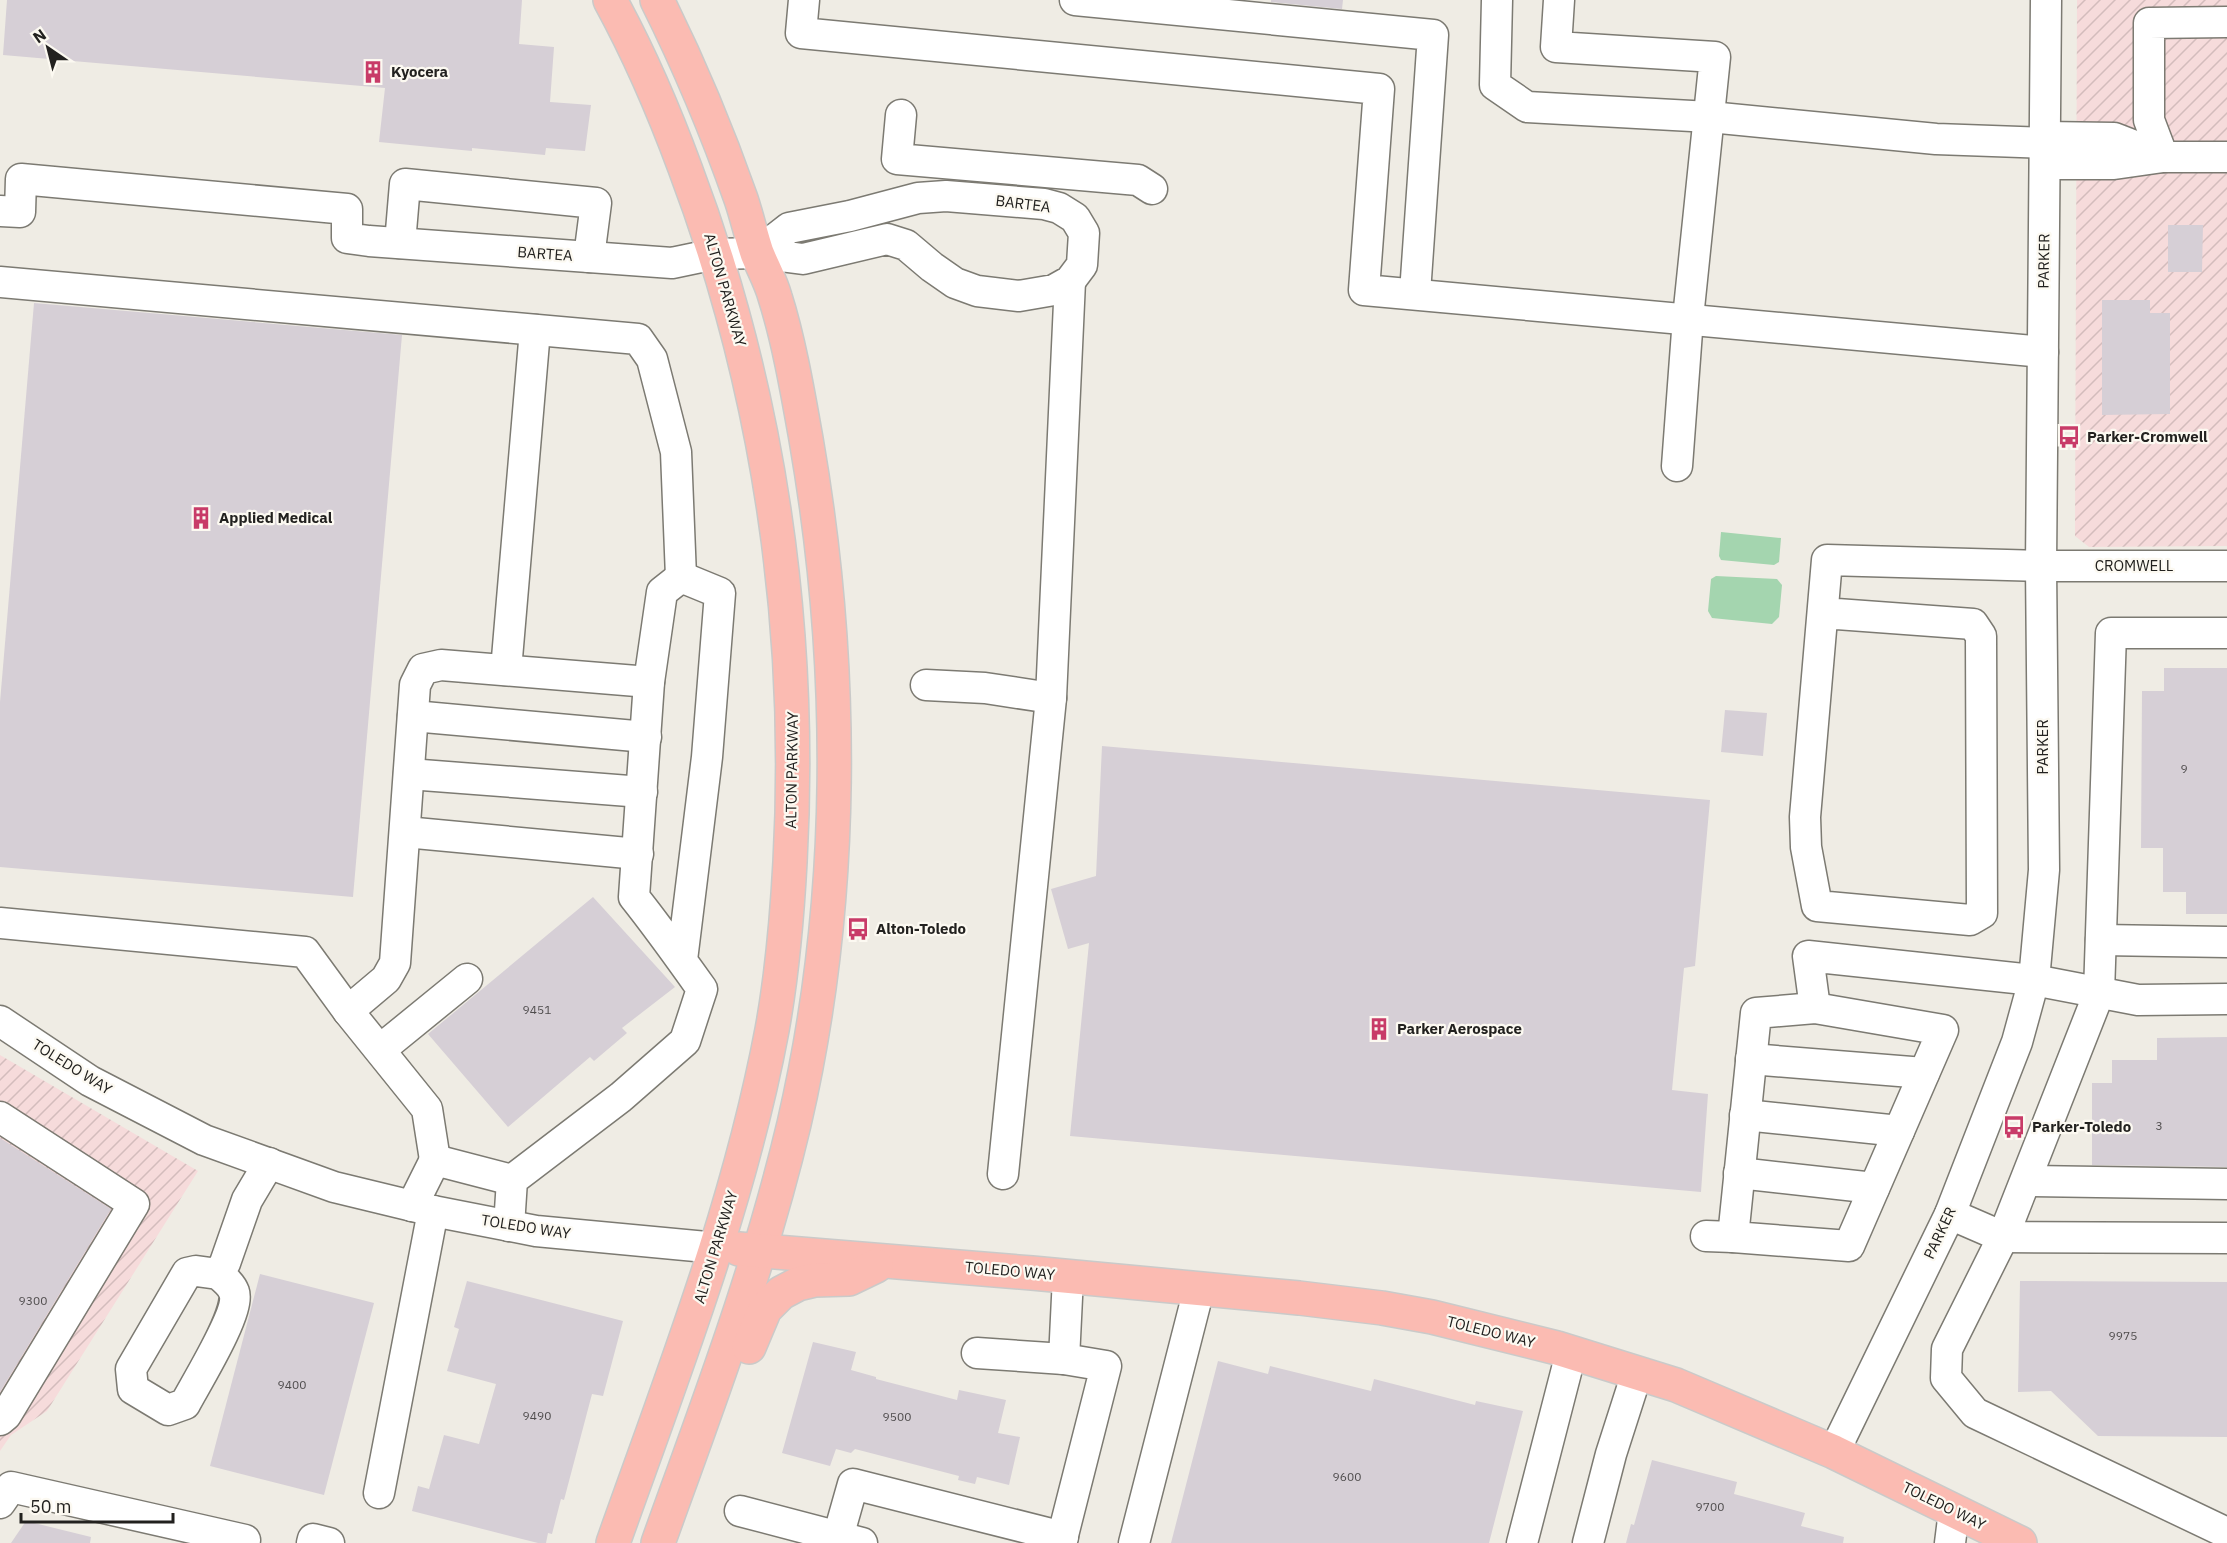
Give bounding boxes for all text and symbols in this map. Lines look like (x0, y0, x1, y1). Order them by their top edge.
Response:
north arrow (18, 18, 78, 78)
text: N (29, 24, 50, 47)
building icon: Kyocera (360, 59, 386, 85)
place label: Kyocera (391, 62, 448, 81)
street label: BARTEA (994, 191, 1052, 216)
street label: ALTON PARKWAY (700, 231, 751, 349)
street label: PARKER (2034, 233, 2053, 289)
street label: BARTEA (517, 242, 574, 265)
bus stop icon: Parker-Cromwell (2056, 424, 2082, 450)
place label: Parker-Cromwell (2087, 427, 2208, 446)
building icon: Applied Medical (188, 505, 214, 531)
place label: Applied Medical (219, 508, 333, 527)
street label: CROMWELL (2095, 556, 2174, 575)
street label: ALTON PARKWAY (781, 711, 802, 829)
street label: PARKER (2033, 719, 2052, 775)
house number: 9 (2180, 761, 2188, 776)
bus stop icon: Alton-Toledo (845, 916, 871, 942)
place label: Alton-Toledo (876, 919, 966, 938)
house number: 9451 (523, 1002, 551, 1017)
building icon: Parker Aerospace (1366, 1016, 1392, 1042)
place label: Parker Aerospace (1397, 1019, 1522, 1038)
street label: TOLEDO WAY (29, 1035, 116, 1099)
bus stop icon: Parker-Toledo (2001, 1114, 2027, 1140)
place label: Parker-Toledo (2032, 1117, 2131, 1136)
house number: 3 (2155, 1118, 2163, 1133)
street label: ALTON PARKWAY (689, 1188, 742, 1306)
street label: PARKER (1919, 1204, 1960, 1262)
street label: TOLEDO WAY (480, 1210, 572, 1243)
street label: TOLEDO WAY (964, 1257, 1056, 1284)
house number: 9300 (19, 1293, 47, 1308)
street label: TOLEDO WAY (1445, 1311, 1537, 1352)
house number: 9975 (2109, 1328, 2137, 1343)
house number: 9400 (278, 1377, 306, 1392)
house number: 9490 (523, 1408, 551, 1423)
house number: 9500 (883, 1409, 911, 1424)
house number: 9600 (1333, 1469, 1361, 1484)
street label: TOLEDO WAY (1899, 1477, 1989, 1534)
scale bar (21, 1486, 172, 1524)
text: 50 m (30, 1495, 72, 1518)
house number: 9700 (1696, 1499, 1724, 1514)

